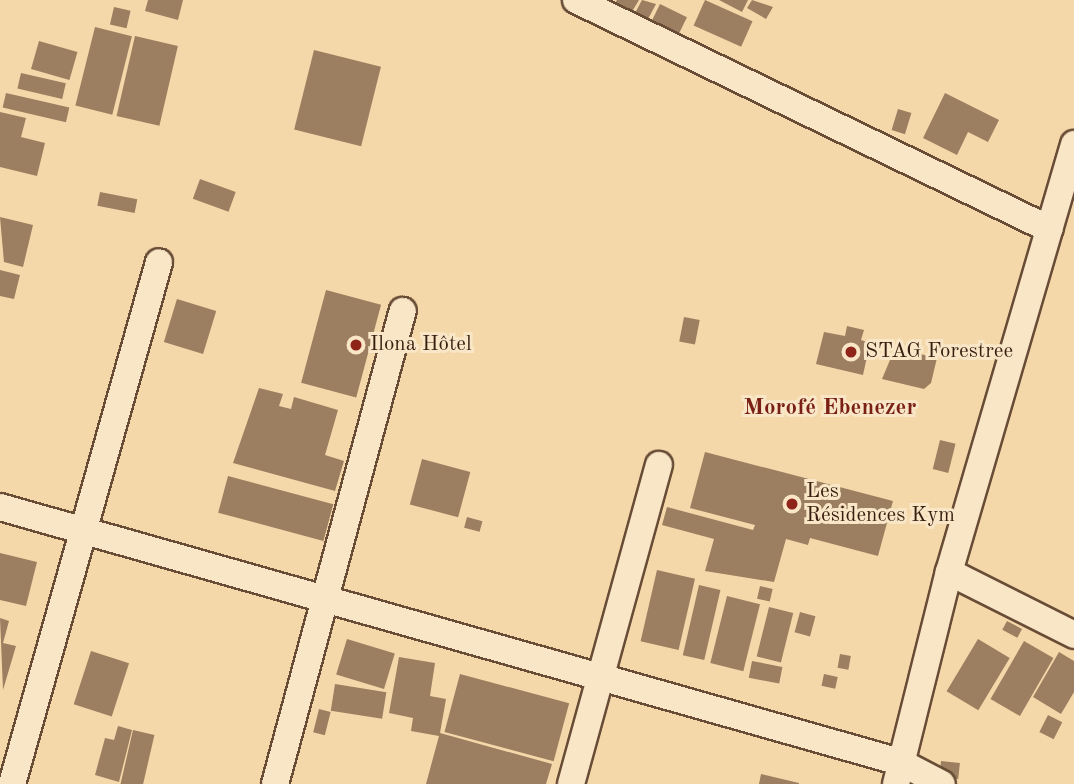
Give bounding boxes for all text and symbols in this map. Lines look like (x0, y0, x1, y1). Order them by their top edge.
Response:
place label: Ilona Hôtel (370, 332, 472, 358)
marker: Ilona Hôtel (348, 337, 364, 353)
place label: STAG Forestree (865, 339, 1013, 365)
marker: STAG Forestree (843, 344, 859, 360)
district label: Morofé Ebenezer (744, 394, 916, 422)
place label: Les Résidences Kym (806, 479, 955, 529)
marker: Les Résidences Kym (784, 496, 800, 512)

